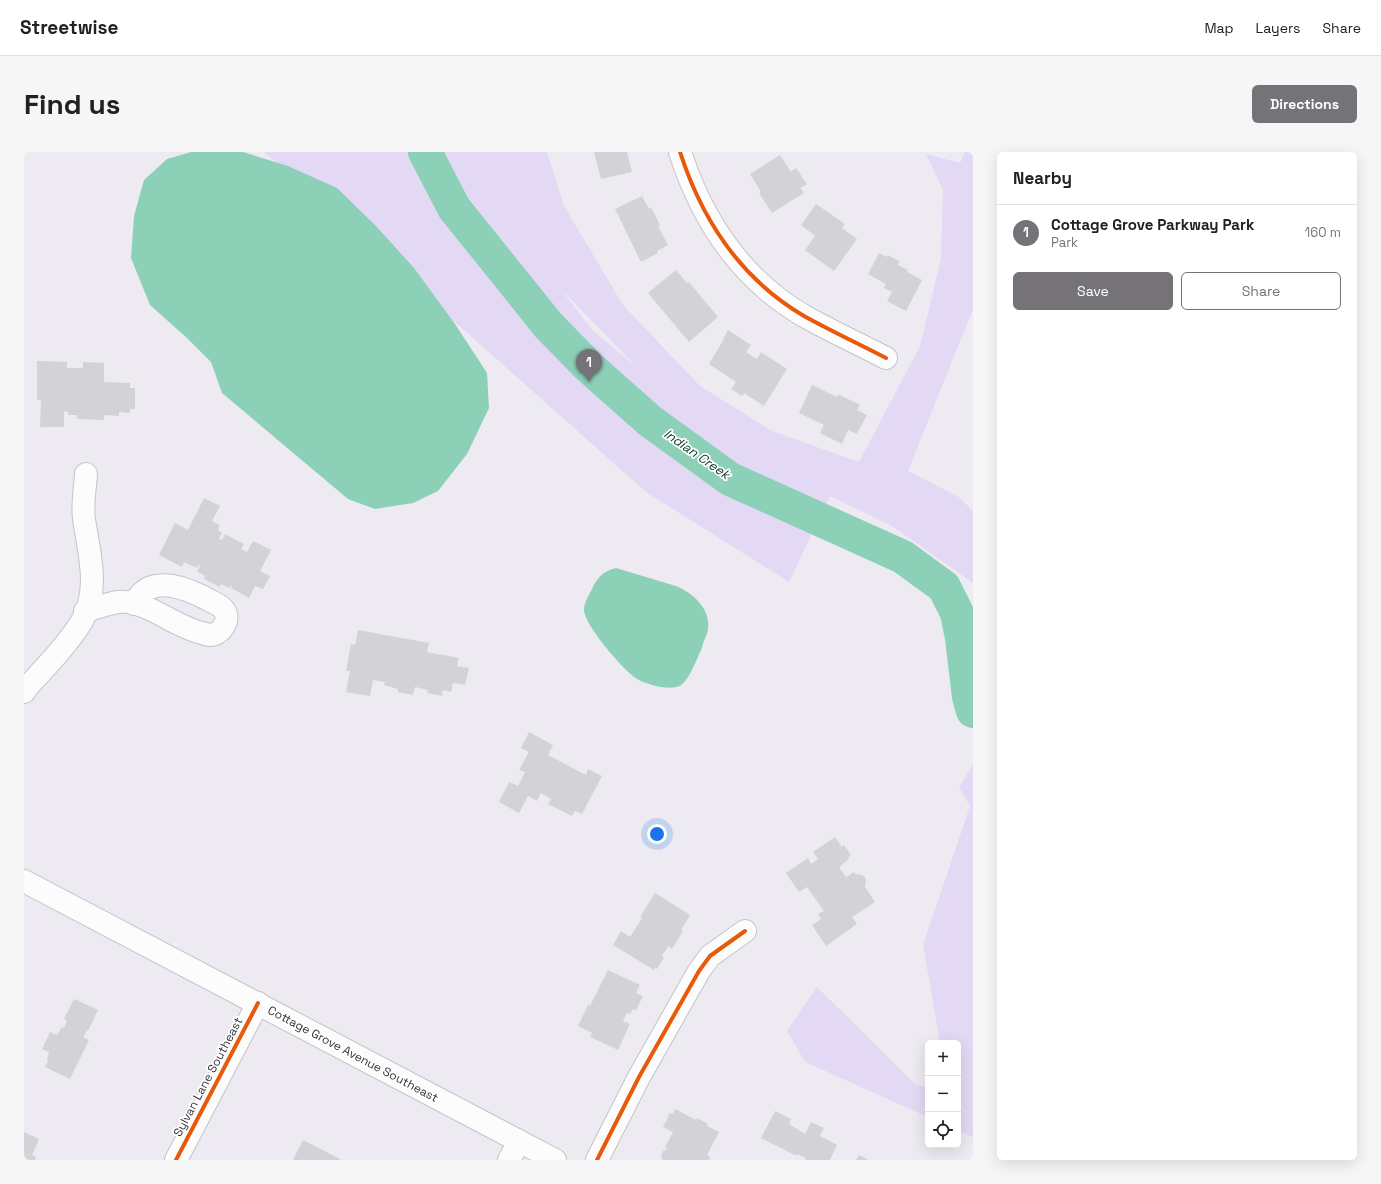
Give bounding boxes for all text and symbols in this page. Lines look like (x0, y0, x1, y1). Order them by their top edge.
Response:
text: Streetwise (20, 15, 119, 40)
text: Map (1204, 19, 1234, 37)
text: Layers (1256, 19, 1300, 37)
text: Share (1322, 19, 1361, 37)
button: Directions (1252, 85, 1357, 123)
text: Find us (24, 86, 121, 122)
text: Nearby (1013, 167, 1072, 189)
text: Cottage Grove Parkway Park (1051, 215, 1254, 234)
text: 1 (1023, 224, 1029, 241)
text: 160 m (1305, 224, 1341, 241)
text: Park (1051, 234, 1078, 251)
button: Save (1013, 272, 1173, 310)
button: Share (1181, 272, 1341, 310)
pin: 1 (576, 349, 602, 382)
water label: Indian Creek (661, 425, 735, 484)
your location (647, 824, 667, 844)
street label: Cottage Grove Avenue Southeast (265, 1002, 441, 1106)
street label: Sylvan Lane Southeast (170, 1015, 246, 1139)
map controls (925, 1040, 961, 1148)
button: + (925, 1040, 961, 1076)
button: − (925, 1076, 961, 1112)
button: locate (925, 1112, 961, 1148)

